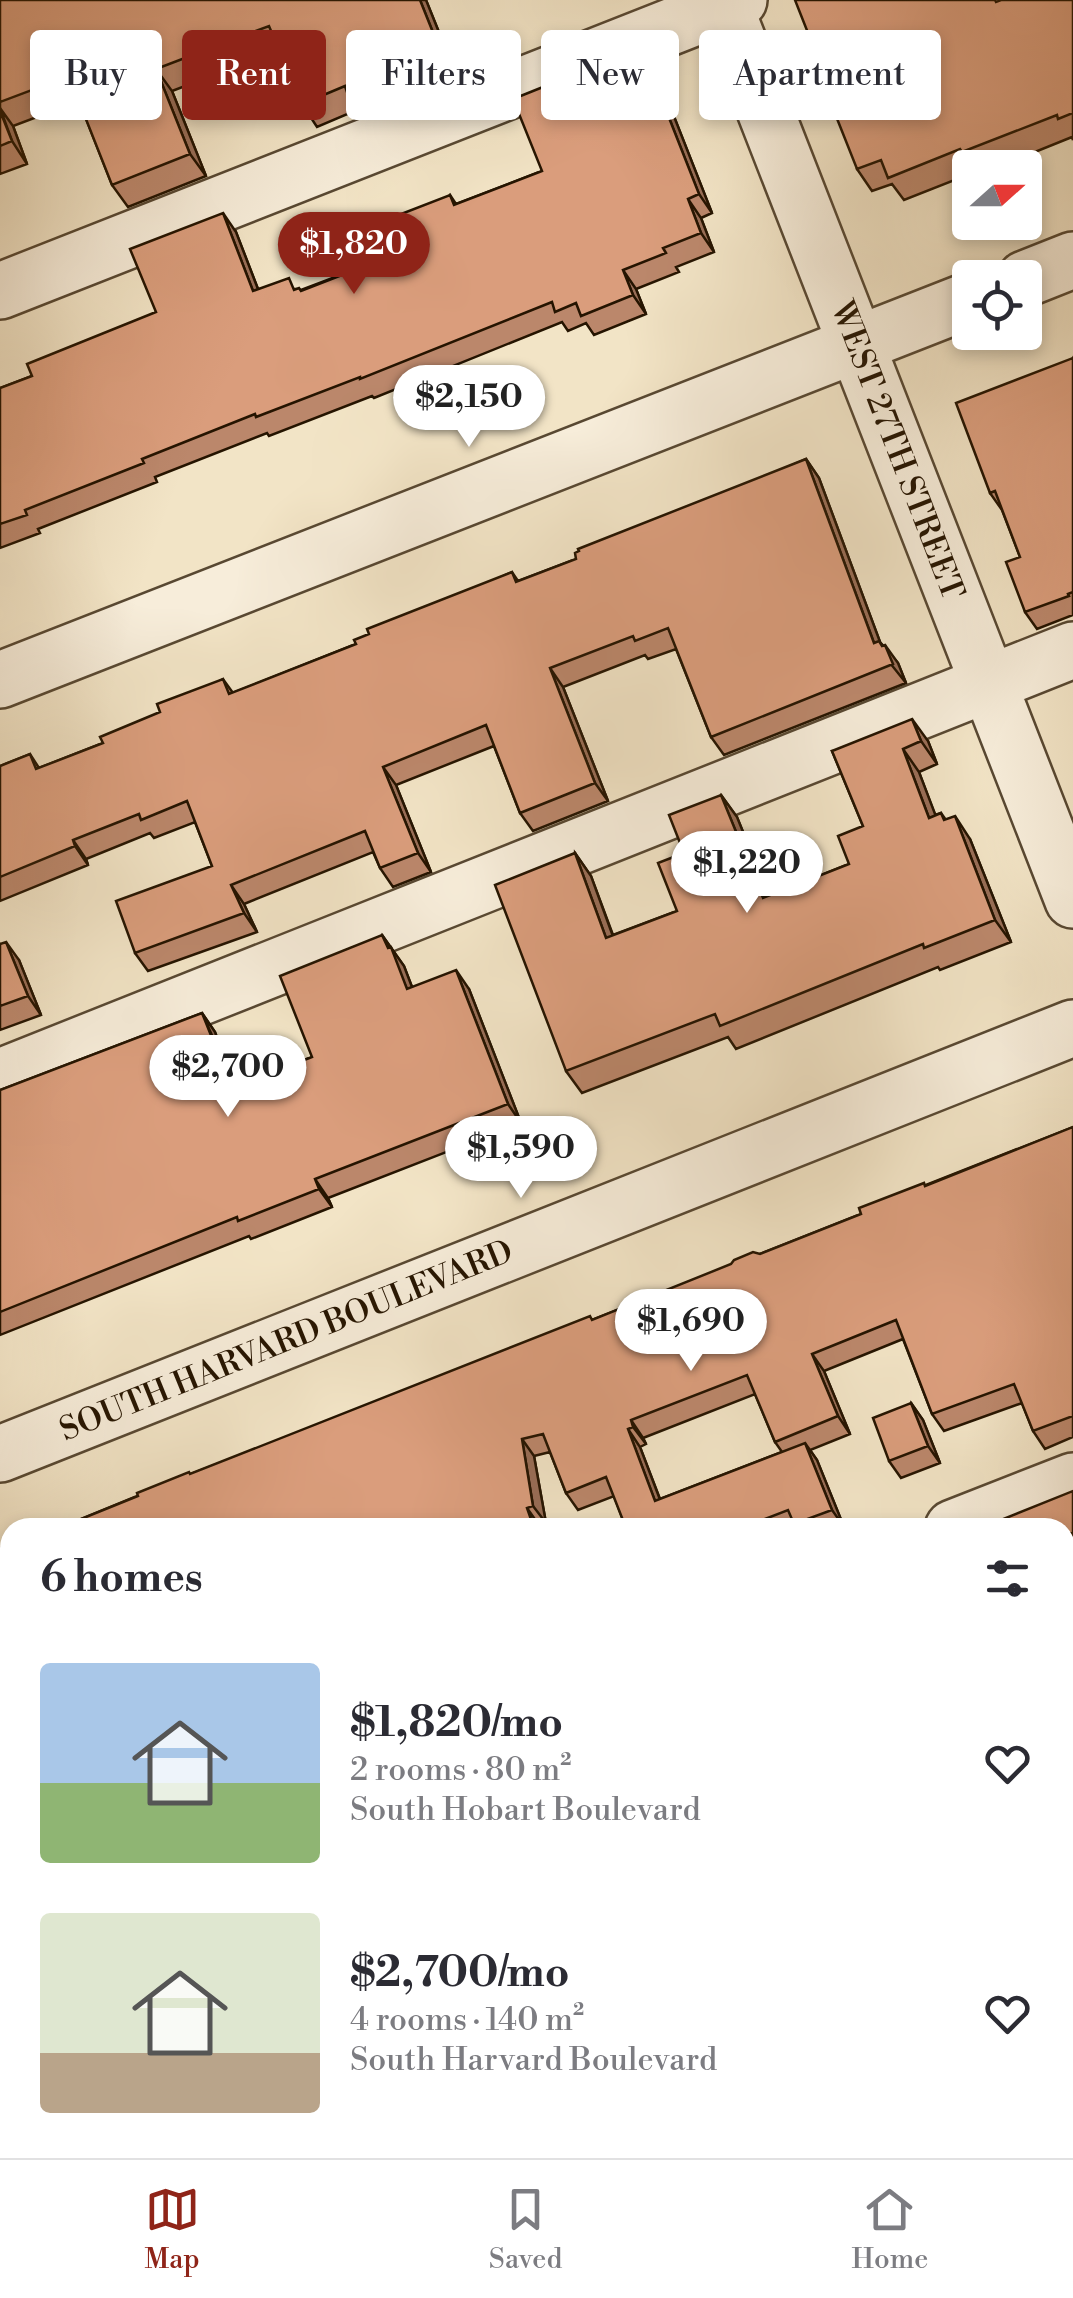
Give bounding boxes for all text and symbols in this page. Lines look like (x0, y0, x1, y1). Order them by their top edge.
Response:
chip: Buy (30, 30, 162, 120)
chip: Rent (182, 30, 326, 120)
chip: Filters (346, 30, 521, 120)
chip: New (541, 30, 679, 120)
chip: Apartment (699, 30, 941, 120)
north arrow (952, 150, 1042, 240)
map controls (952, 150, 1042, 350)
pin: $1,820 (273, 212, 435, 297)
text: $1,820 (300, 224, 408, 264)
button: locate (952, 260, 1042, 350)
street label: WEST 27TH STREET (821, 294, 972, 605)
pin: $2,150 (388, 365, 550, 450)
text: $2,150 (415, 377, 523, 417)
pin: $1,220 (666, 831, 828, 916)
text: $1,220 (693, 843, 801, 883)
pin: $2,700 (147, 1035, 309, 1120)
text: $2,700 (171, 1047, 285, 1087)
pin: $1,590 (440, 1116, 602, 1201)
text: $1,590 (467, 1128, 575, 1168)
street label: SOUTH HARVARD BOULEVARD (54, 1231, 519, 1450)
pin: $1,690 (610, 1289, 772, 1374)
text: $1,690 (637, 1301, 745, 1341)
icon: filters (980, 1551, 1035, 1606)
text: 6 homes (40, 1552, 203, 1605)
text: $1,820/mo (350, 1697, 563, 1750)
icon: home (120, 1703, 240, 1823)
icon: heart (980, 1736, 1035, 1791)
text: 2 rooms · 80 m² (350, 1750, 571, 1790)
text: South Hobart Boulevard (350, 1790, 701, 1830)
text: $2,700/mo (350, 1947, 570, 2000)
icon: home (120, 1953, 240, 2073)
icon: heart (980, 1986, 1035, 2041)
text: 4 rooms · 140 m² (350, 2000, 584, 2040)
text: South Harvard Boulevard (350, 2040, 717, 2080)
tab: Map (145, 2182, 200, 2277)
tab: Saved (489, 2182, 562, 2277)
tab: Home (852, 2182, 928, 2277)

